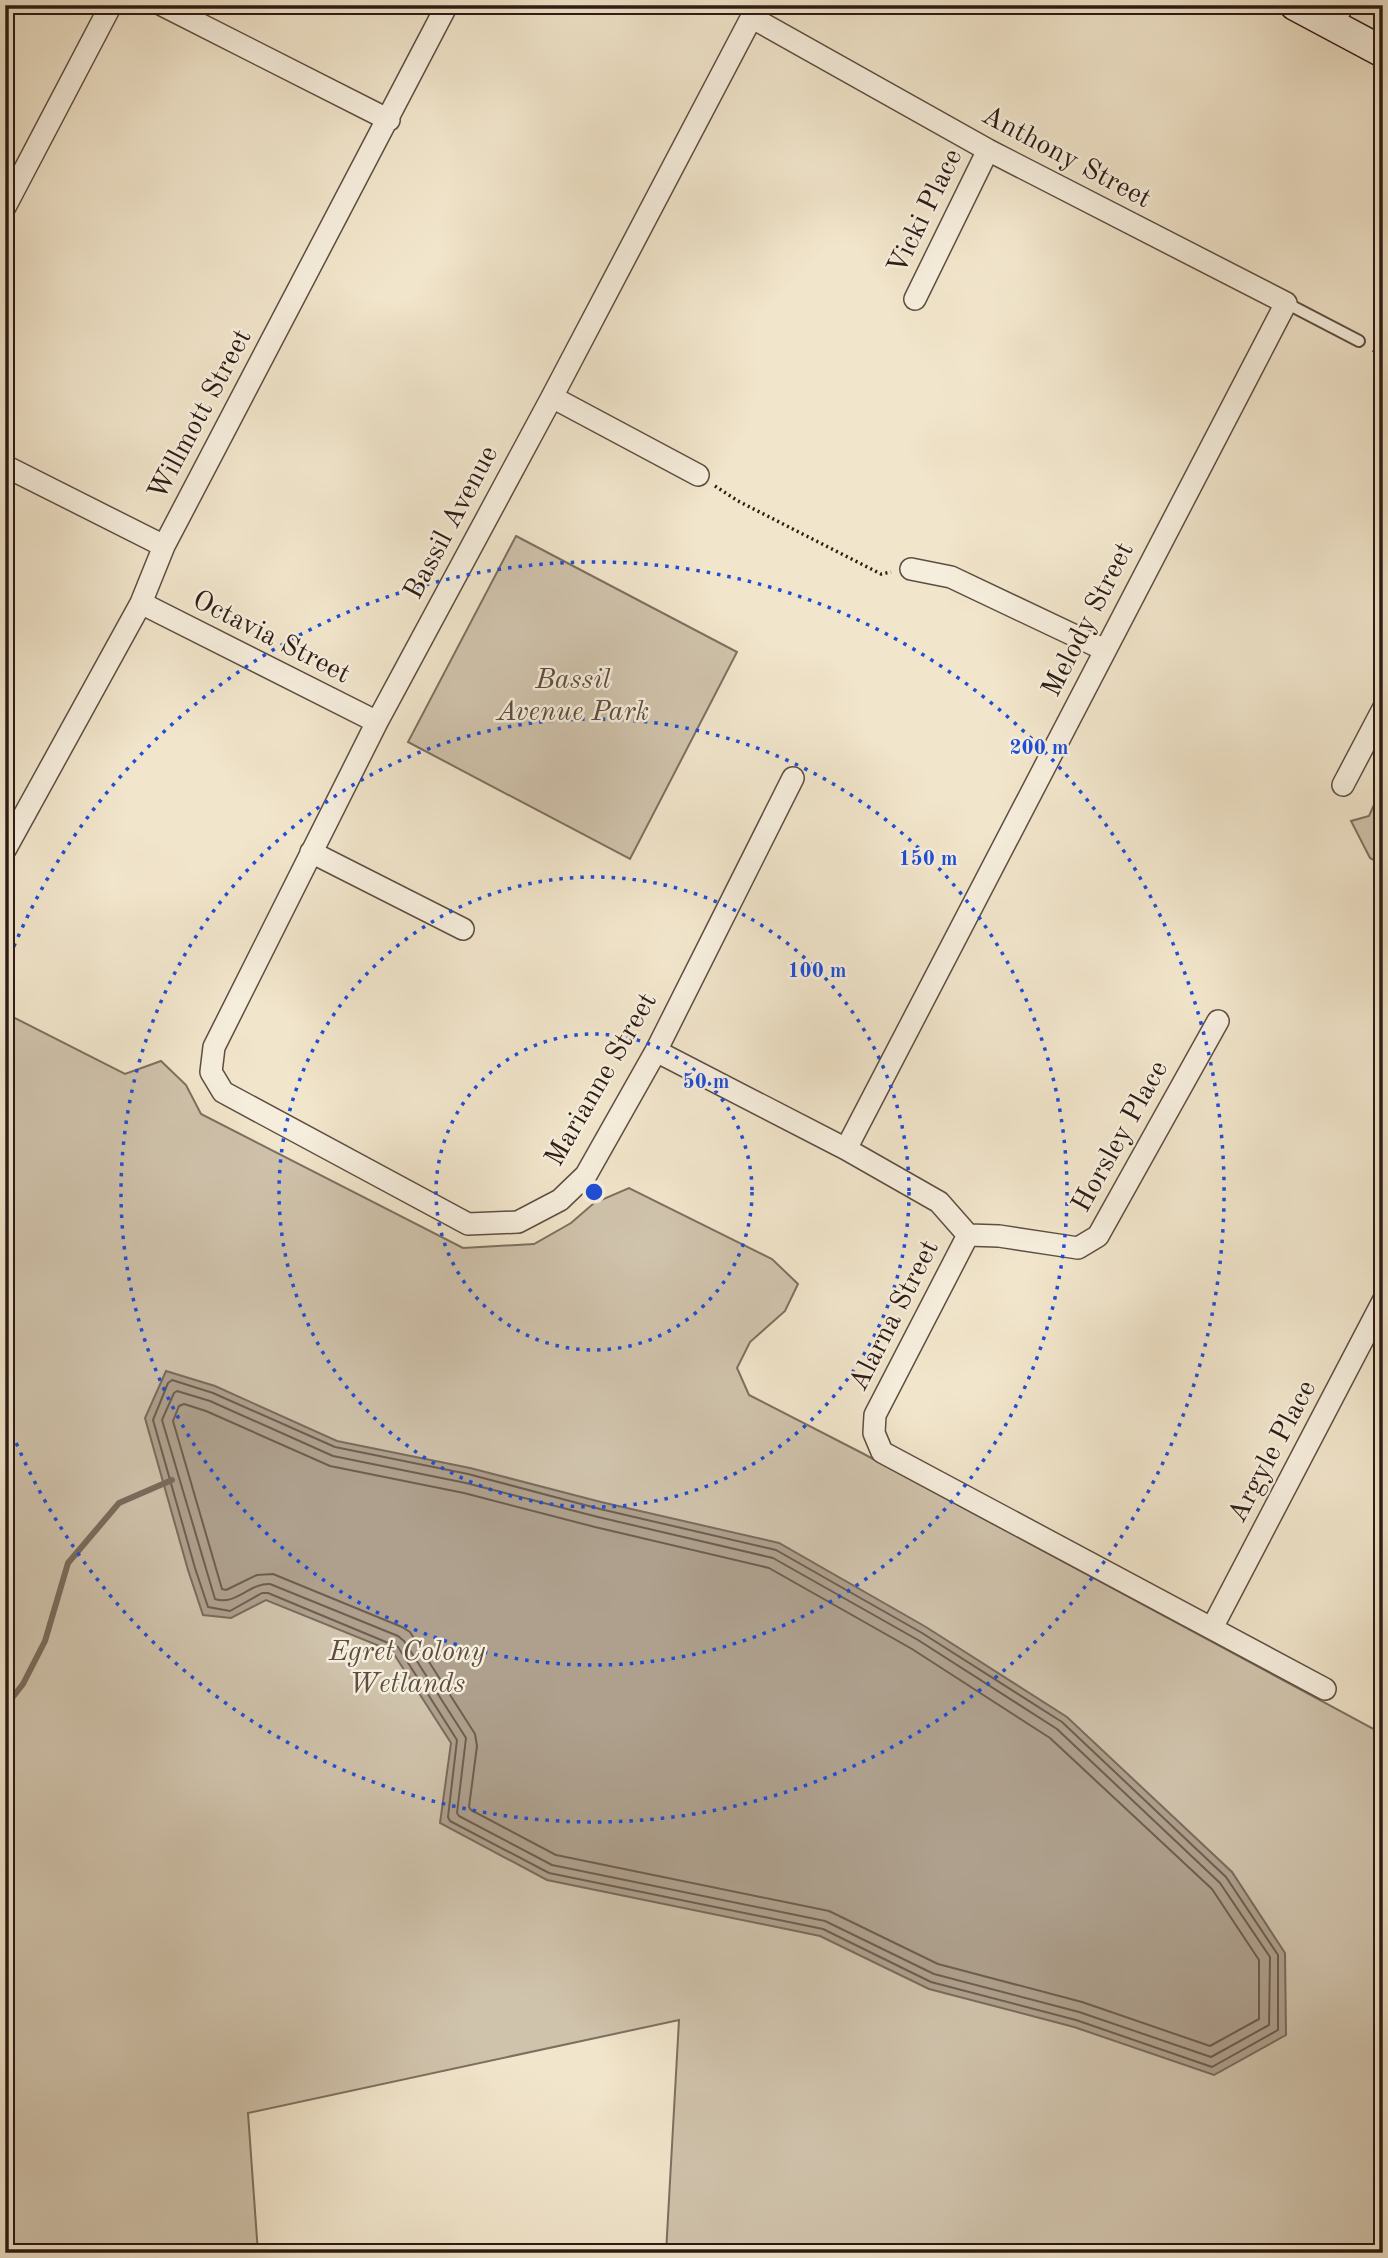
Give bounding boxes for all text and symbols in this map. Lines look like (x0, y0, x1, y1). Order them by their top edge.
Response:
street label: Anthony Street (977, 102, 1155, 214)
street label: Vicki Place (884, 145, 968, 279)
street label: Willmott Street (144, 325, 258, 505)
street label: Bassil Avenue (400, 442, 504, 604)
street label: Melody Street (1038, 538, 1140, 702)
street label: Octavia Street (188, 586, 354, 690)
park label: Bassil Avenue Park (495, 667, 649, 727)
text: 200 m (1009, 738, 1069, 759)
text: 150 m (898, 849, 958, 870)
text: 100 m (787, 961, 847, 982)
street label: Marianne Street (541, 988, 663, 1172)
street label: Horsley Place (1068, 1057, 1174, 1217)
text: 50 m (682, 1072, 730, 1093)
centre of rings (582, 1180, 606, 1204)
street label: Alarna Street (845, 1236, 945, 1396)
street label: Argyle Place (1224, 1376, 1322, 1528)
park label: Egret Colony Wetlands (328, 1639, 486, 1699)

